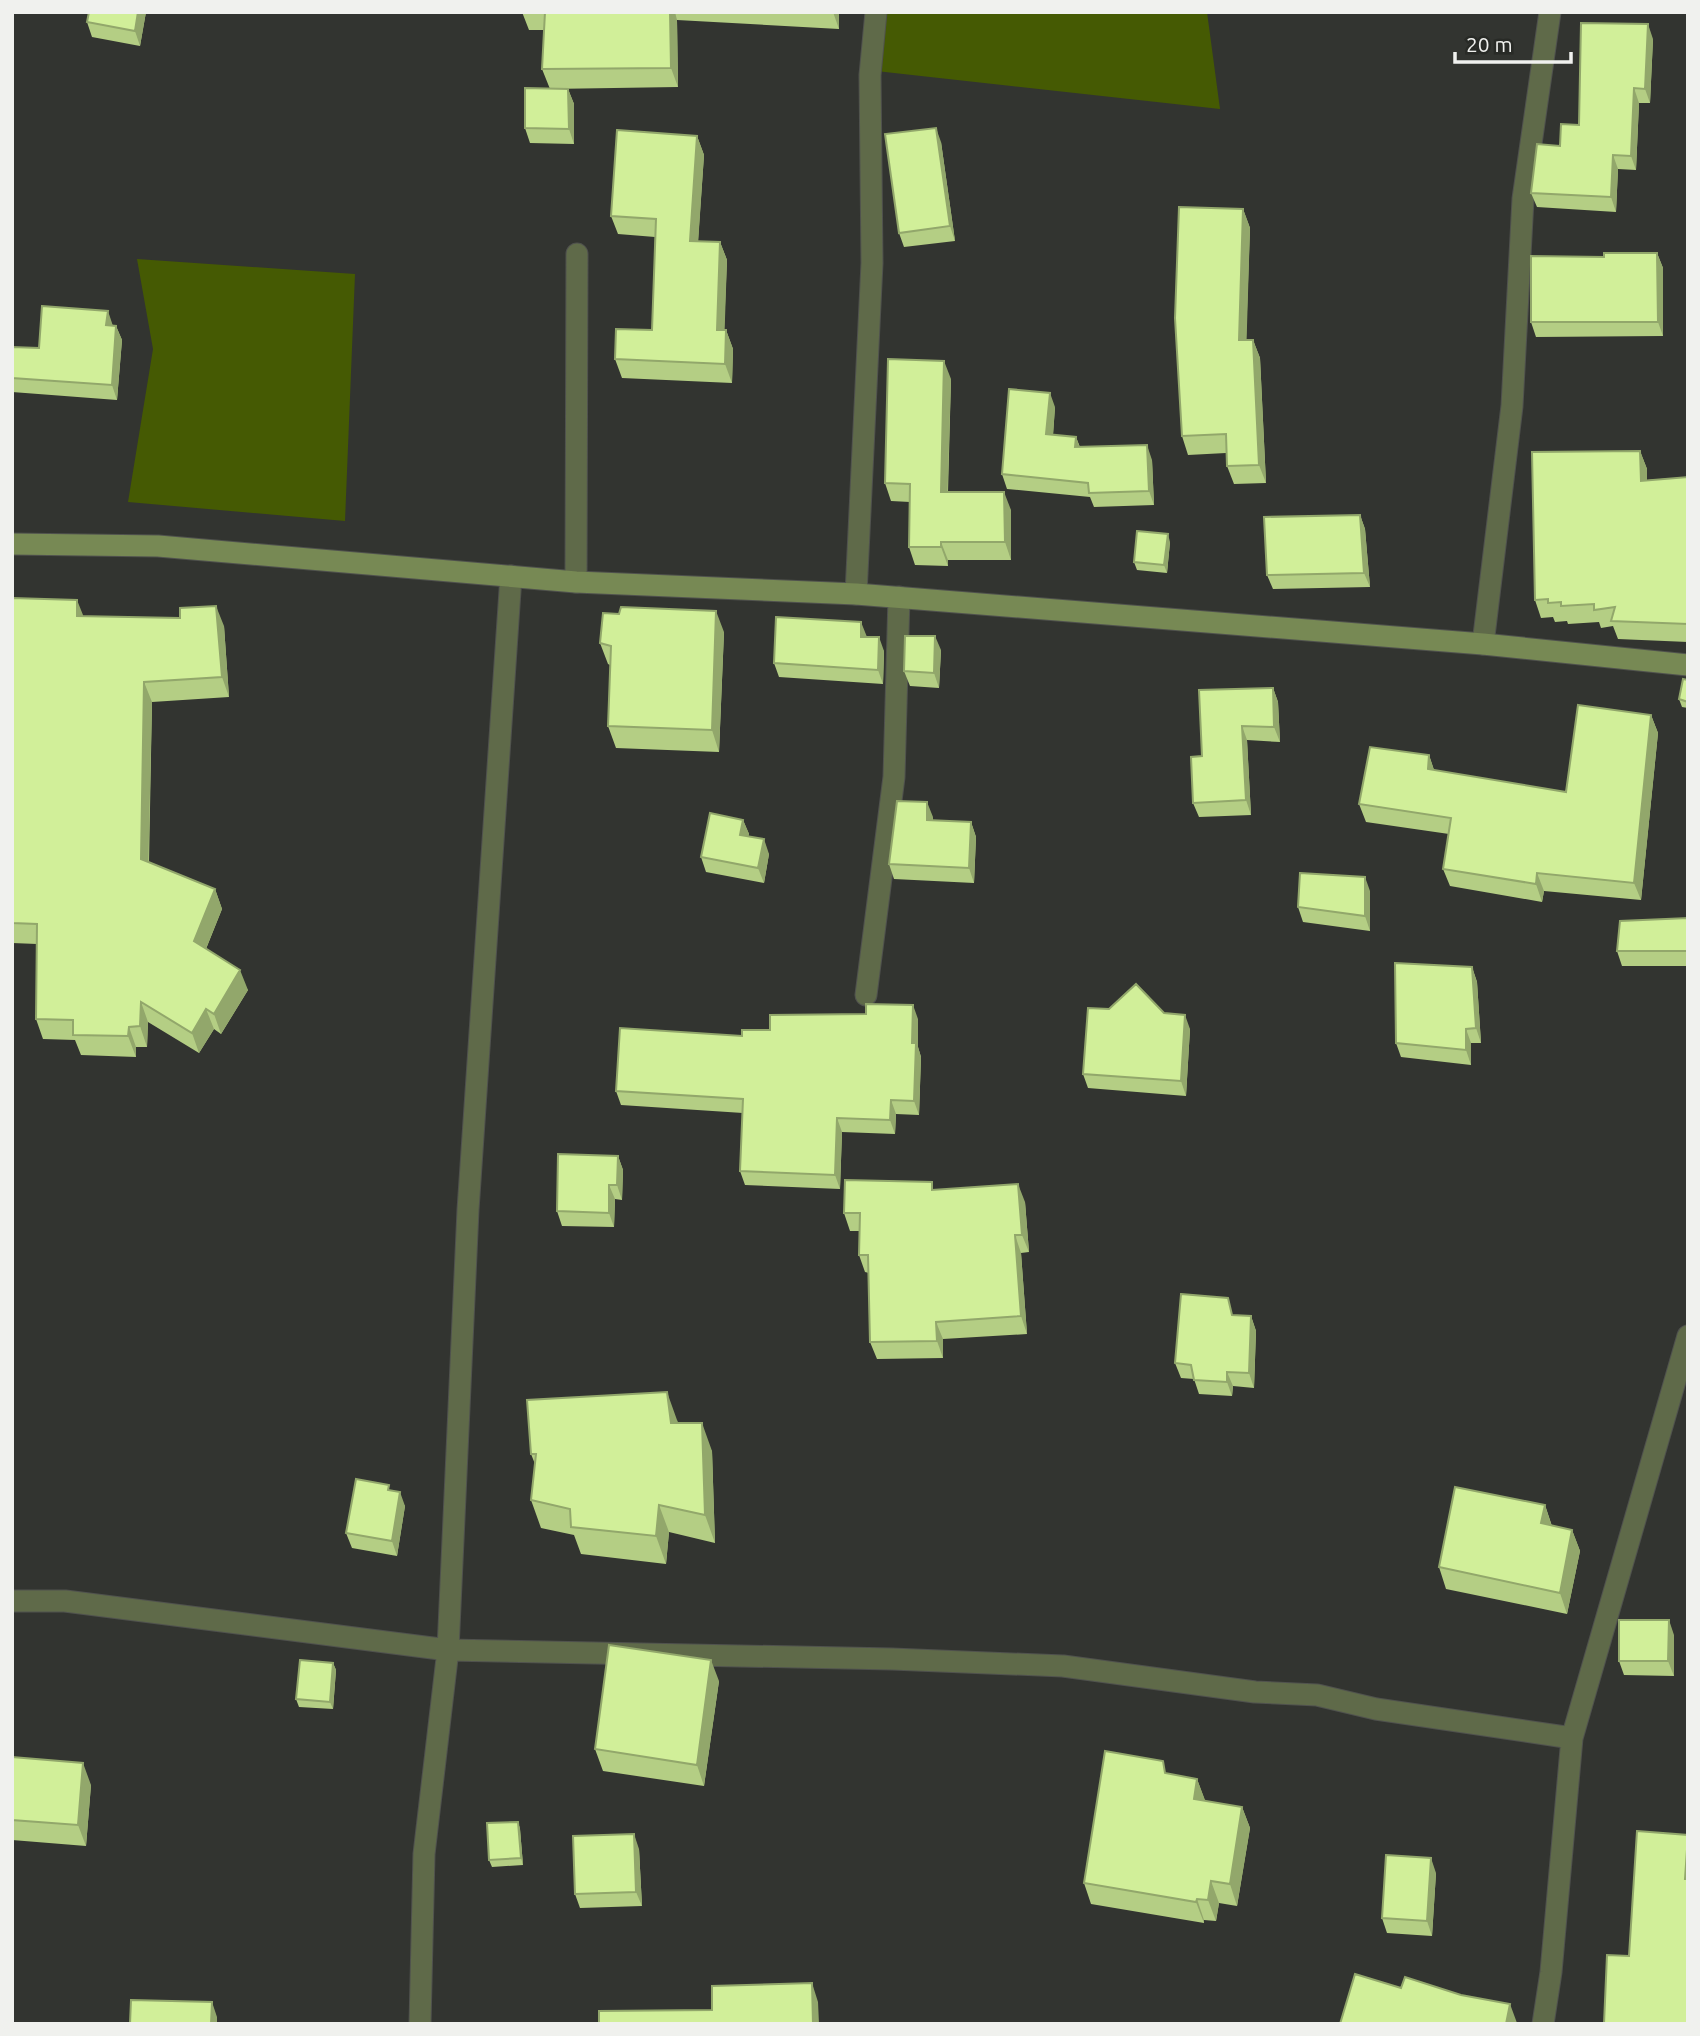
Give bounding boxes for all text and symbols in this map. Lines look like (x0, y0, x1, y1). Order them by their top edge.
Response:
scale bar (1455, 21, 1570, 65)
text: 20 m (1466, 32, 1513, 56)

